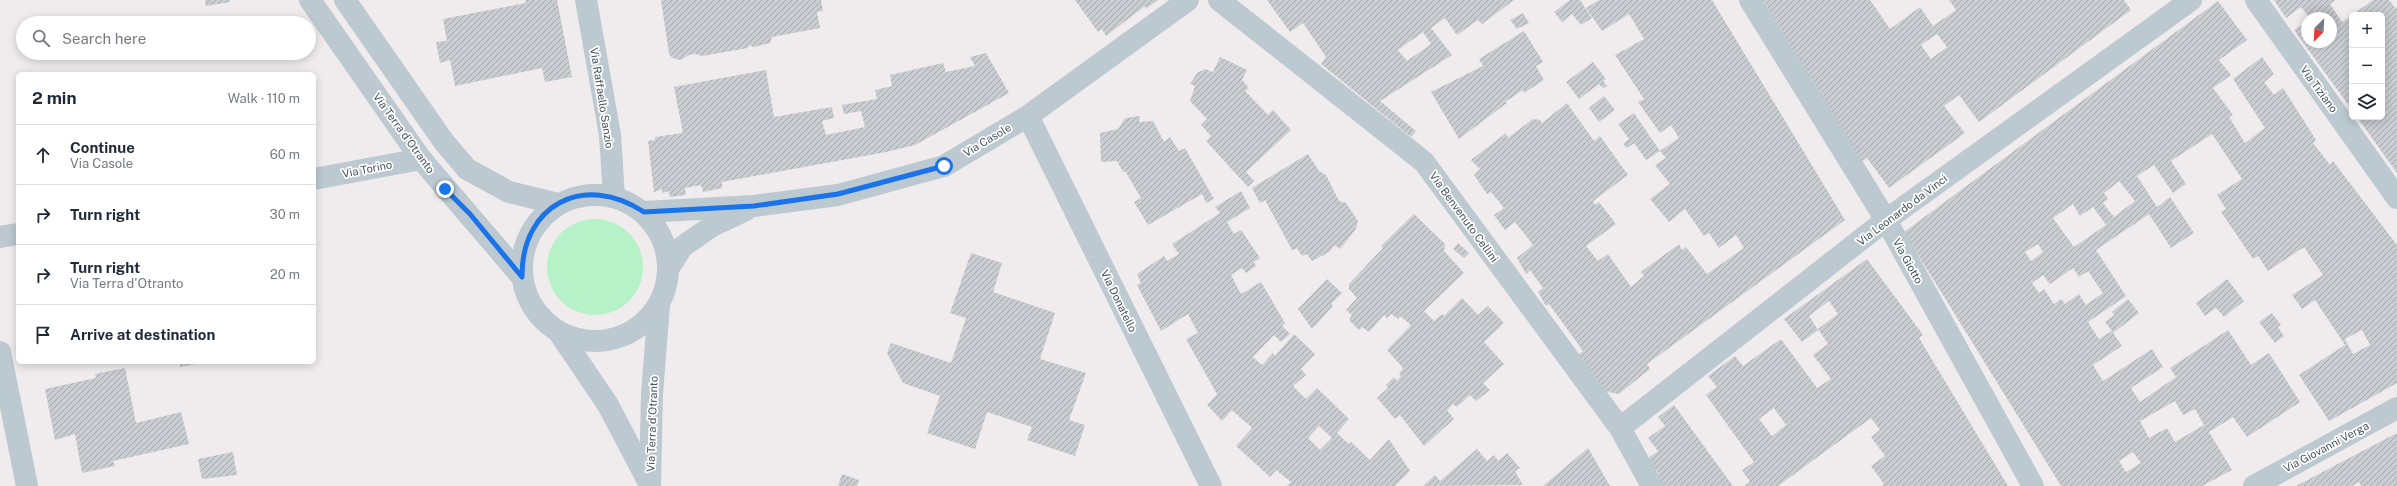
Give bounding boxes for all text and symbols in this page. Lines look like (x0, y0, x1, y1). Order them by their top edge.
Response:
north arrow (2301, 12, 2337, 48)
map controls (2349, 12, 2385, 120)
button: + (2349, 12, 2385, 48)
search box (16, 16, 316, 60)
icon: search (30, 27, 52, 49)
text: Search here (62, 30, 146, 47)
street label: Via Raffaello Sanzio (588, 47, 616, 149)
button: − (2349, 48, 2385, 84)
street label: Via Tiziano (2298, 63, 2340, 115)
button: layers (2349, 84, 2385, 120)
text: 2 min (32, 88, 77, 108)
text: Walk · 110 m (228, 91, 300, 106)
street label: Via Terra d'Otranto (371, 91, 437, 175)
street label: Via Casole (961, 121, 1013, 159)
text: Continue (70, 139, 135, 156)
icon: ahead (32, 144, 54, 166)
text: 60 m (270, 147, 300, 162)
text: Via Casole (70, 156, 133, 171)
route start (935, 157, 953, 175)
street label: Via Torino (341, 158, 393, 180)
street label: Via Benvenuto Cellini (1427, 170, 1501, 264)
street label: Via Leonardo da Vinci (1855, 172, 1949, 248)
route end (436, 180, 454, 198)
icon: right (32, 204, 54, 226)
text: Turn right (70, 206, 140, 223)
text: 30 m (270, 207, 300, 222)
street label: Via Giotto (1891, 236, 1925, 286)
text: Turn right (70, 259, 140, 276)
icon: right (32, 264, 54, 286)
text: 20 m (270, 267, 300, 282)
street label: Via Donatello (1099, 268, 1139, 334)
text: Via Terra d'Otranto (70, 276, 183, 291)
icon: arrive (32, 324, 54, 346)
text: Arrive at destination (70, 326, 215, 343)
street label: Via Terra d'Otranto (644, 376, 660, 472)
street label: Via Giovanni Verga (2281, 419, 2371, 475)

